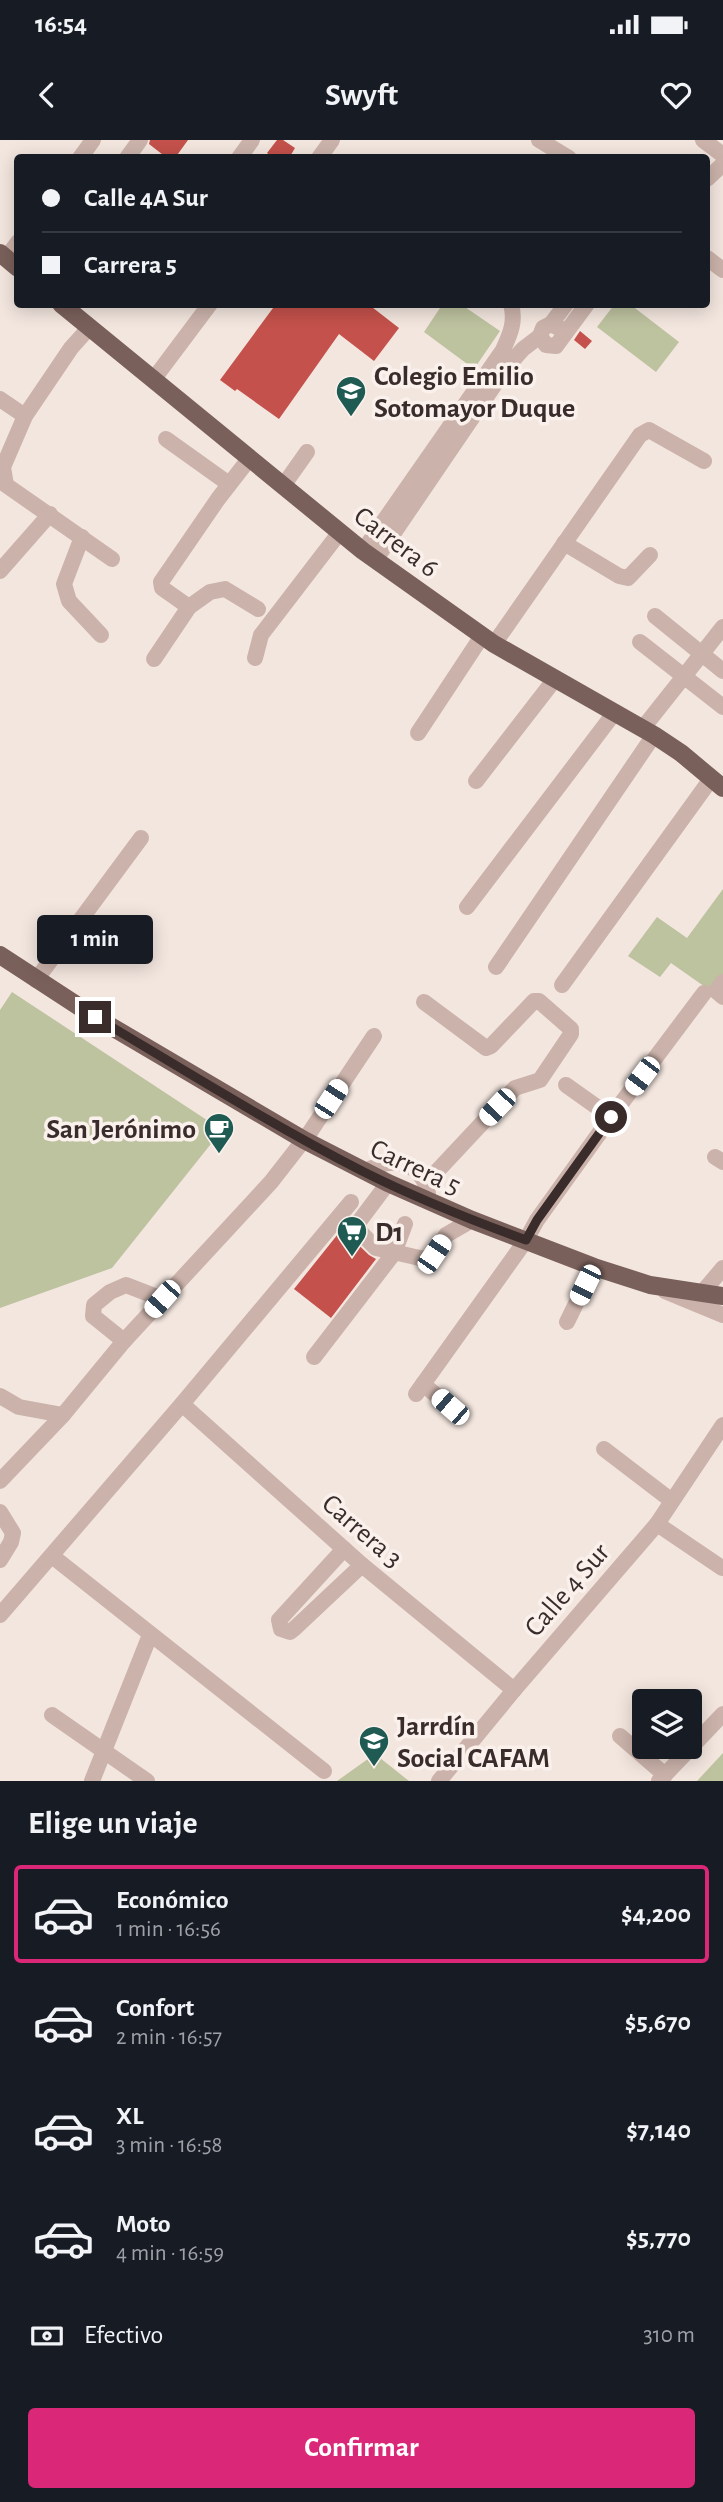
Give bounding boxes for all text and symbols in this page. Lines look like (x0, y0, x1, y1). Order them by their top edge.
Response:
text: 16:54 (35, 11, 87, 37)
icon: back (28, 76, 66, 114)
icon: heart (657, 76, 695, 114)
text: Swyft (325, 79, 398, 111)
text: Calle 4A Sur (84, 185, 208, 211)
text: Carrera 5 (84, 252, 177, 278)
place label: Colegio Emilio Sotomayor Duque (374, 363, 575, 423)
school or university icon: Colegio Emilio Sotomayor Duque (334, 374, 368, 418)
street label: Carrera 6 (348, 502, 443, 583)
callout: 1 min (37, 916, 153, 964)
text: 1 min (71, 928, 119, 951)
route end (79, 1001, 111, 1033)
car (621, 1053, 664, 1099)
car (311, 1076, 352, 1122)
car (475, 1084, 520, 1130)
route start (595, 1101, 627, 1133)
cafe icon: San Jerónimo (202, 1111, 236, 1155)
place label: San Jerónimo (46, 1116, 196, 1144)
street label: Carrera 5 (366, 1135, 465, 1201)
supermarket icon: D1 (335, 1214, 369, 1258)
place label: D1 (375, 1219, 403, 1247)
car (414, 1231, 455, 1277)
car (567, 1262, 604, 1308)
car (141, 1276, 184, 1322)
car (428, 1385, 473, 1429)
street label: Carrera 3 (316, 1489, 407, 1574)
street label: Calle 4 Sur (520, 1538, 615, 1642)
map controls (632, 1689, 702, 1759)
button: layers (632, 1689, 702, 1759)
place label: Jarrdín Social CAFAM (397, 1713, 550, 1773)
school or university icon: Jarrdín Social CAFAM (357, 1724, 391, 1768)
text: Elige un viaje (28, 1807, 198, 1839)
icon: car (32, 1883, 95, 1946)
text: Económico (116, 1887, 229, 1913)
text: $4,200 (621, 1901, 691, 1927)
text: 1 min · 16:56 (116, 1918, 221, 1941)
icon: car (32, 1991, 95, 2054)
text: Confort (116, 1995, 194, 2021)
text: $5,670 (625, 2009, 691, 2035)
text: 2 min · 16:57 (116, 2026, 222, 2049)
icon: car (32, 2099, 95, 2162)
text: XL (116, 2103, 143, 2129)
text: $7,140 (626, 2117, 691, 2143)
text: 3 min · 16:58 (116, 2134, 222, 2157)
icon: car (32, 2207, 95, 2270)
text: Moto (116, 2211, 171, 2237)
text: $5,770 (626, 2225, 691, 2251)
text: 4 min · 16:59 (116, 2242, 224, 2265)
icon: cash (28, 2317, 66, 2355)
text: Efectivo (84, 2322, 163, 2348)
text: 310 m (643, 2324, 695, 2347)
button: Confirmar (28, 2408, 695, 2488)

